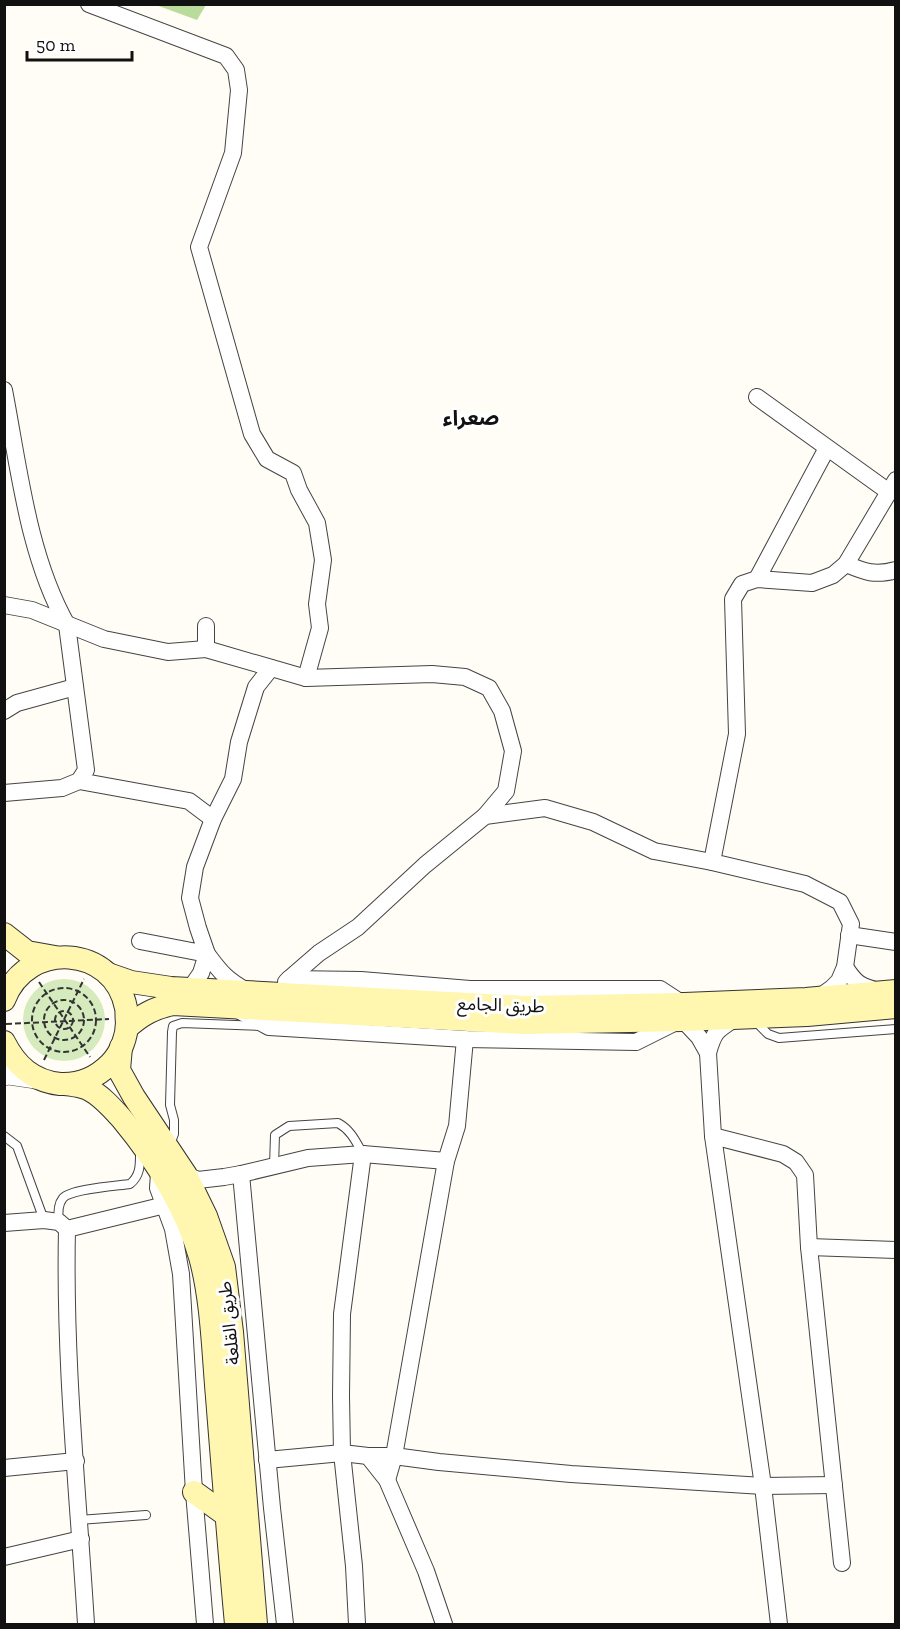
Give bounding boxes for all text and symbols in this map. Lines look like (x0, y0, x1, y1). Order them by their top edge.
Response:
scale bar (27, 24, 132, 62)
text: 50 m (36, 34, 76, 56)
district label: صعراء (443, 405, 499, 430)
street label: طريق الجامع (457, 992, 545, 1021)
street label: طريق القلعة (214, 1280, 244, 1366)

